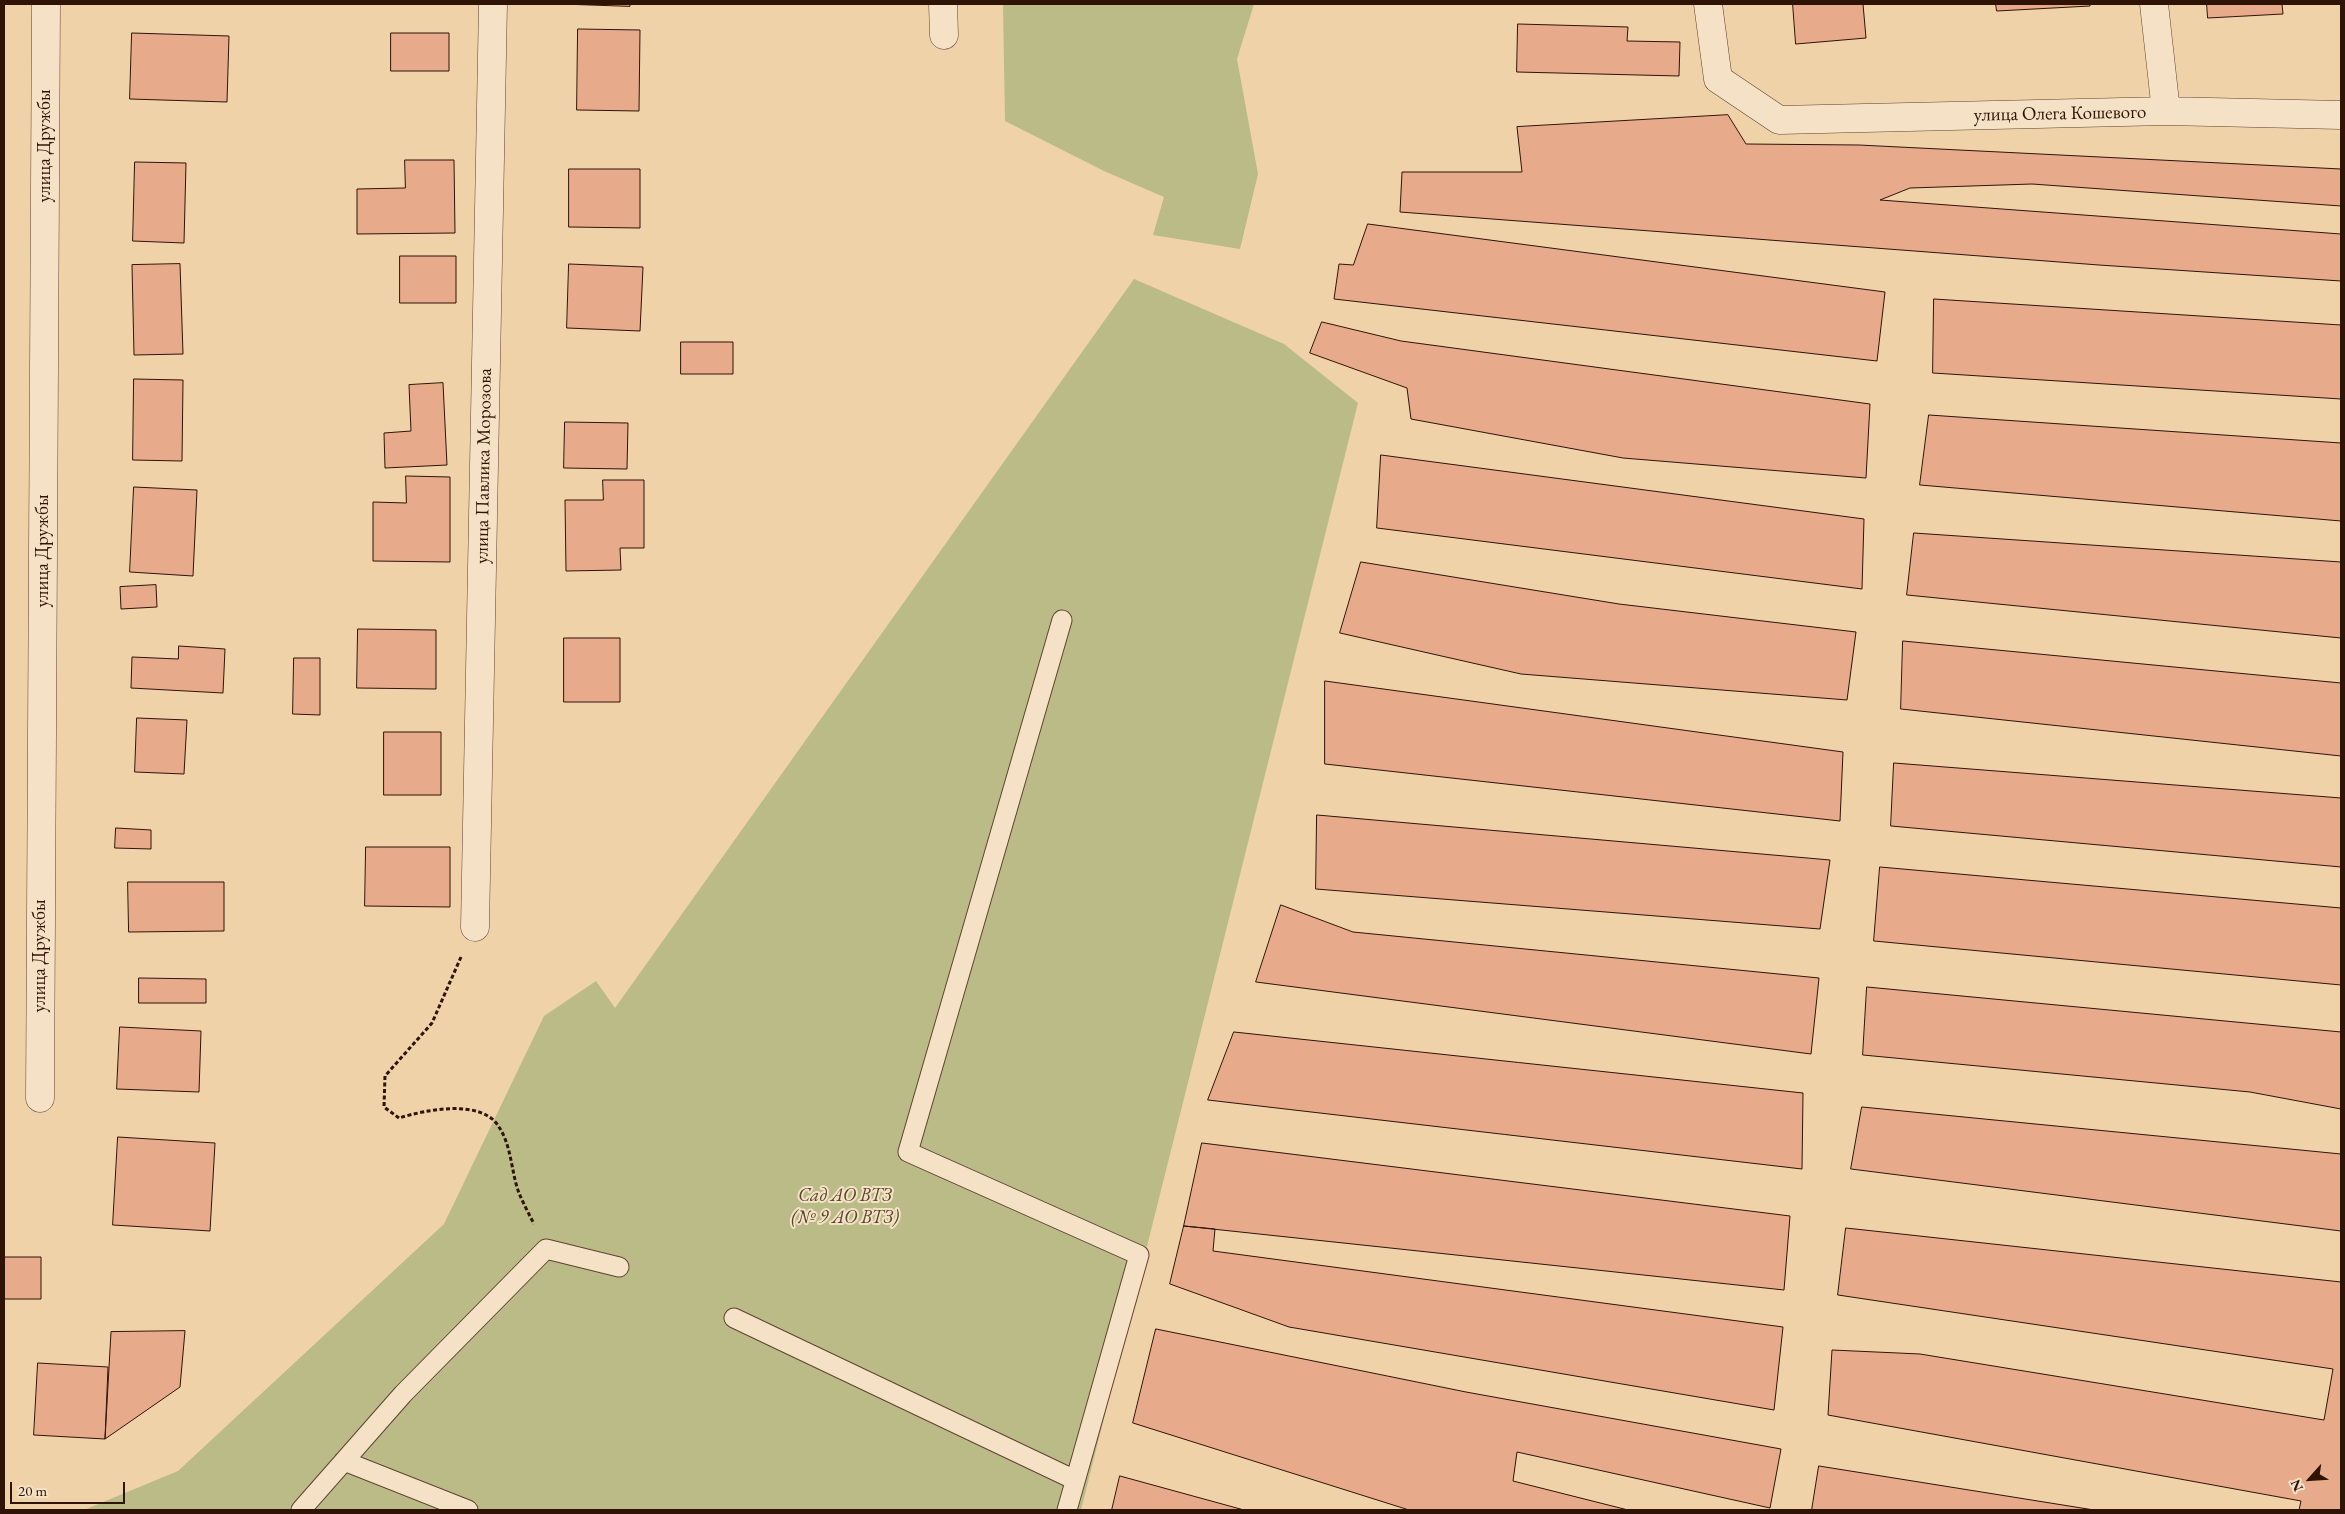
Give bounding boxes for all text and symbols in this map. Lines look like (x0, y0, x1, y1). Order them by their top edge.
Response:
street label: улица Дружбы (34, 89, 56, 203)
street label: улица Олега Кошевого (1974, 101, 2146, 127)
street label: улица Павлика Морозова (471, 368, 497, 564)
street label: улица Дружбы (32, 494, 54, 608)
street label: улица Дружбы (29, 899, 51, 1013)
park label: Сад АО ВТЗ (№ 9 АО ВТЗ) (791, 1185, 899, 1229)
north arrow (2285, 1454, 2335, 1504)
scale bar (12, 1472, 128, 1504)
text: N (2286, 1477, 2307, 1495)
text: 20 m (18, 1481, 47, 1500)

